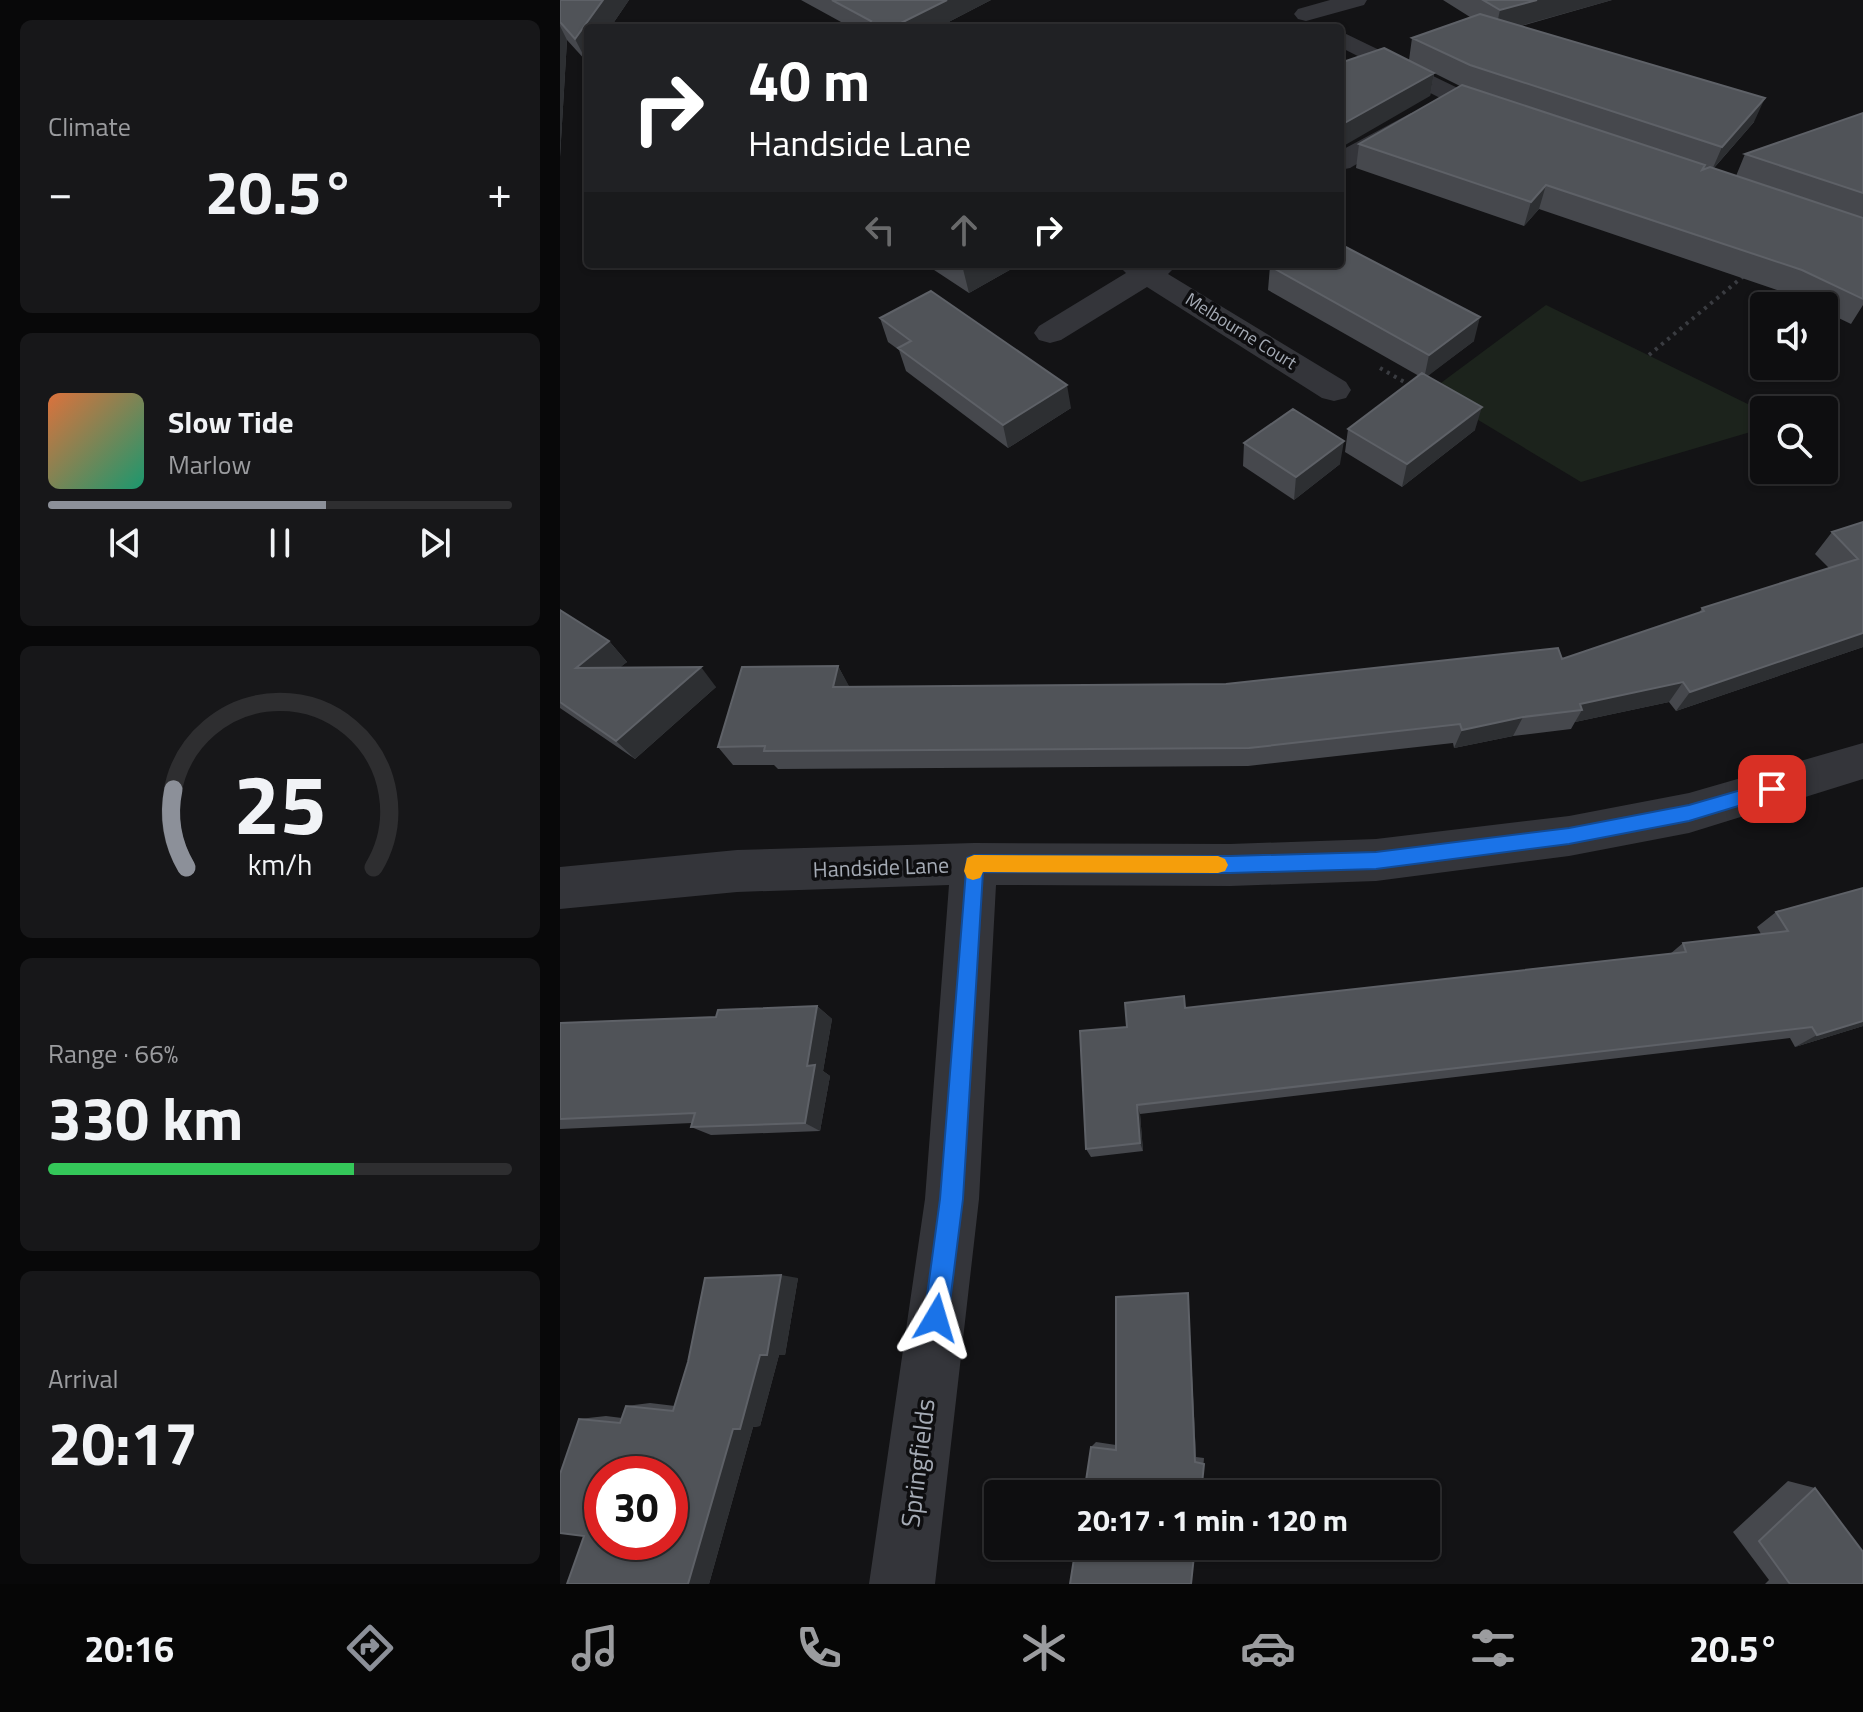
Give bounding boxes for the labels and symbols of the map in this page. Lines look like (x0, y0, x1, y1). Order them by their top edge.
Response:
street label: Melbourne Court (1180, 285, 1303, 376)
pin (1738, 755, 1806, 823)
street label: Handside Lane (812, 848, 950, 886)
position arrow (894, 1276, 978, 1360)
street label: Springfields (890, 1396, 945, 1529)
speed limit sign: 30 (584, 1456, 688, 1560)

